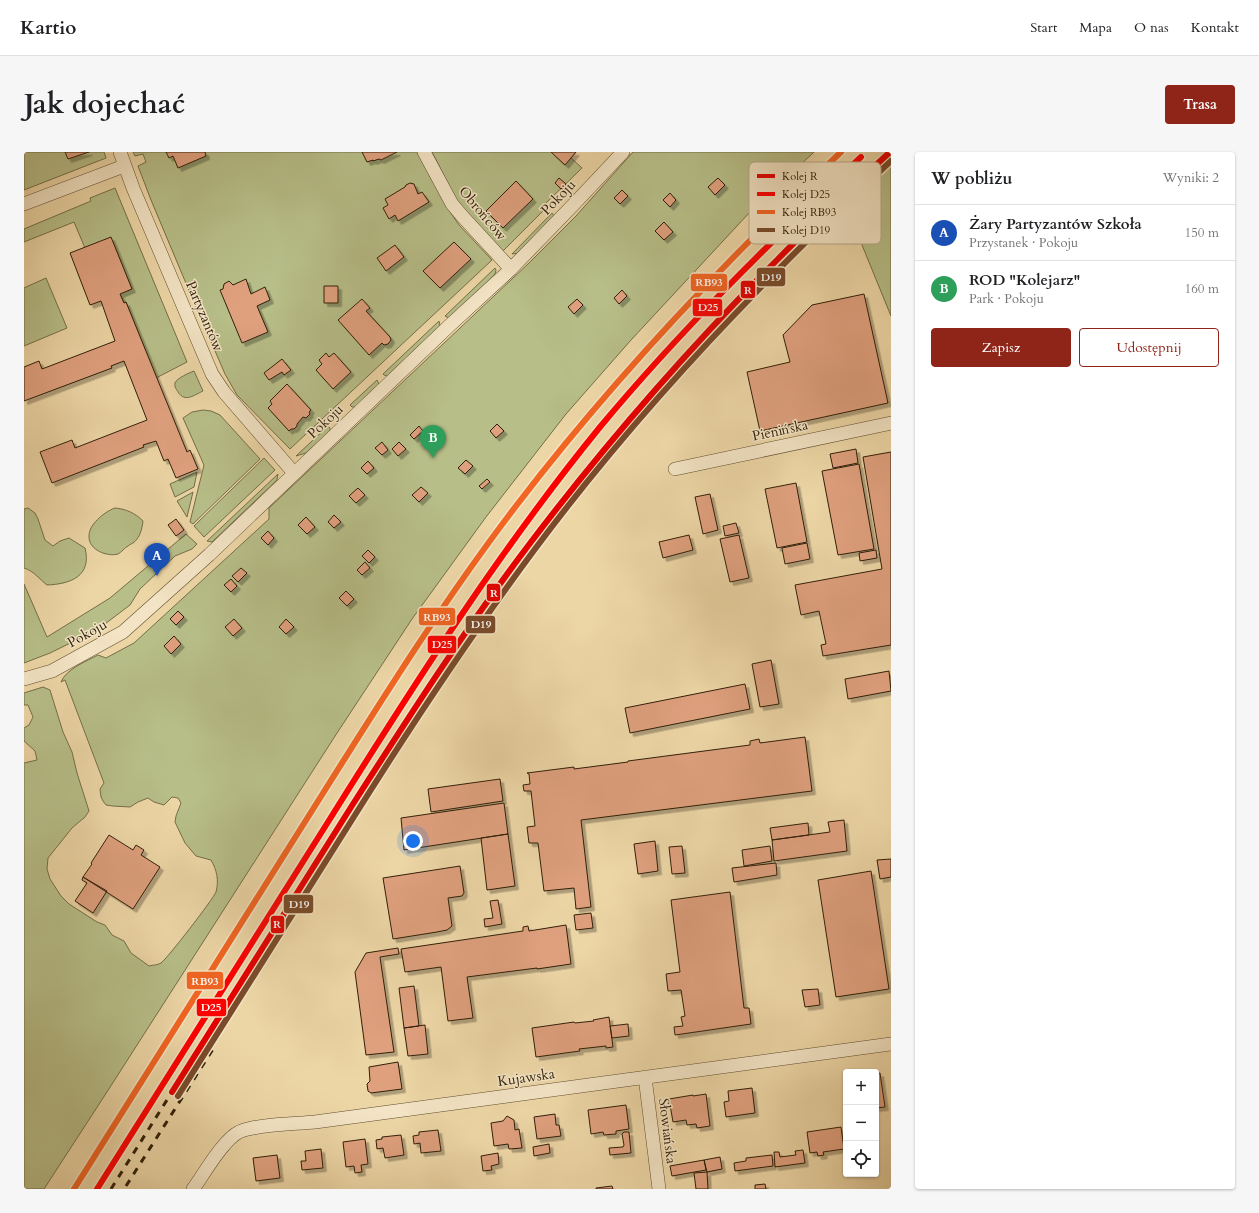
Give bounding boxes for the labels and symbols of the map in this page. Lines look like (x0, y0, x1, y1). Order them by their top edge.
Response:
legend (749, 162, 881, 244)
text: Kolej R (782, 169, 818, 184)
street label: Pokoju (537, 175, 580, 219)
street label: Obrońców (454, 182, 511, 245)
text: Kolej D25 (782, 187, 830, 202)
text: Kolej RB93 (782, 205, 837, 220)
text: Kolej D19 (782, 223, 831, 238)
line badge: D19 (756, 267, 786, 287)
text: D19 (761, 270, 782, 285)
line badge: RB93 (690, 273, 728, 292)
text: RB93 (695, 275, 723, 290)
street label: Partyzantów (181, 278, 228, 355)
line badge: R (740, 280, 756, 299)
text: R (744, 283, 753, 298)
line badge: D25 (692, 298, 723, 317)
text: D25 (698, 300, 719, 315)
street label: Pokoju (303, 400, 348, 443)
street label: Pienińska (750, 415, 810, 446)
pin: B (420, 425, 446, 458)
pin: A (144, 543, 170, 576)
line badge: R (486, 583, 501, 602)
text: R (490, 586, 499, 601)
line badge: RB93 (418, 607, 456, 626)
text: RB93 (423, 610, 451, 625)
street label: Pokoju (64, 615, 111, 652)
line badge: D19 (465, 615, 496, 634)
text: D19 (471, 617, 492, 632)
line badge: D25 (427, 635, 457, 654)
text: D25 (432, 637, 453, 652)
your location (403, 831, 423, 851)
line badge: D19 (283, 894, 314, 914)
text: D19 (289, 897, 310, 912)
line badge: R (270, 915, 285, 934)
text: R (273, 917, 282, 932)
line badge: RB93 (186, 971, 224, 990)
text: RB93 (191, 974, 219, 989)
line badge: D25 (196, 998, 227, 1017)
text: D25 (201, 1000, 222, 1015)
street label: Kujawska (496, 1064, 556, 1091)
street label: Słowiańska (654, 1097, 681, 1165)

